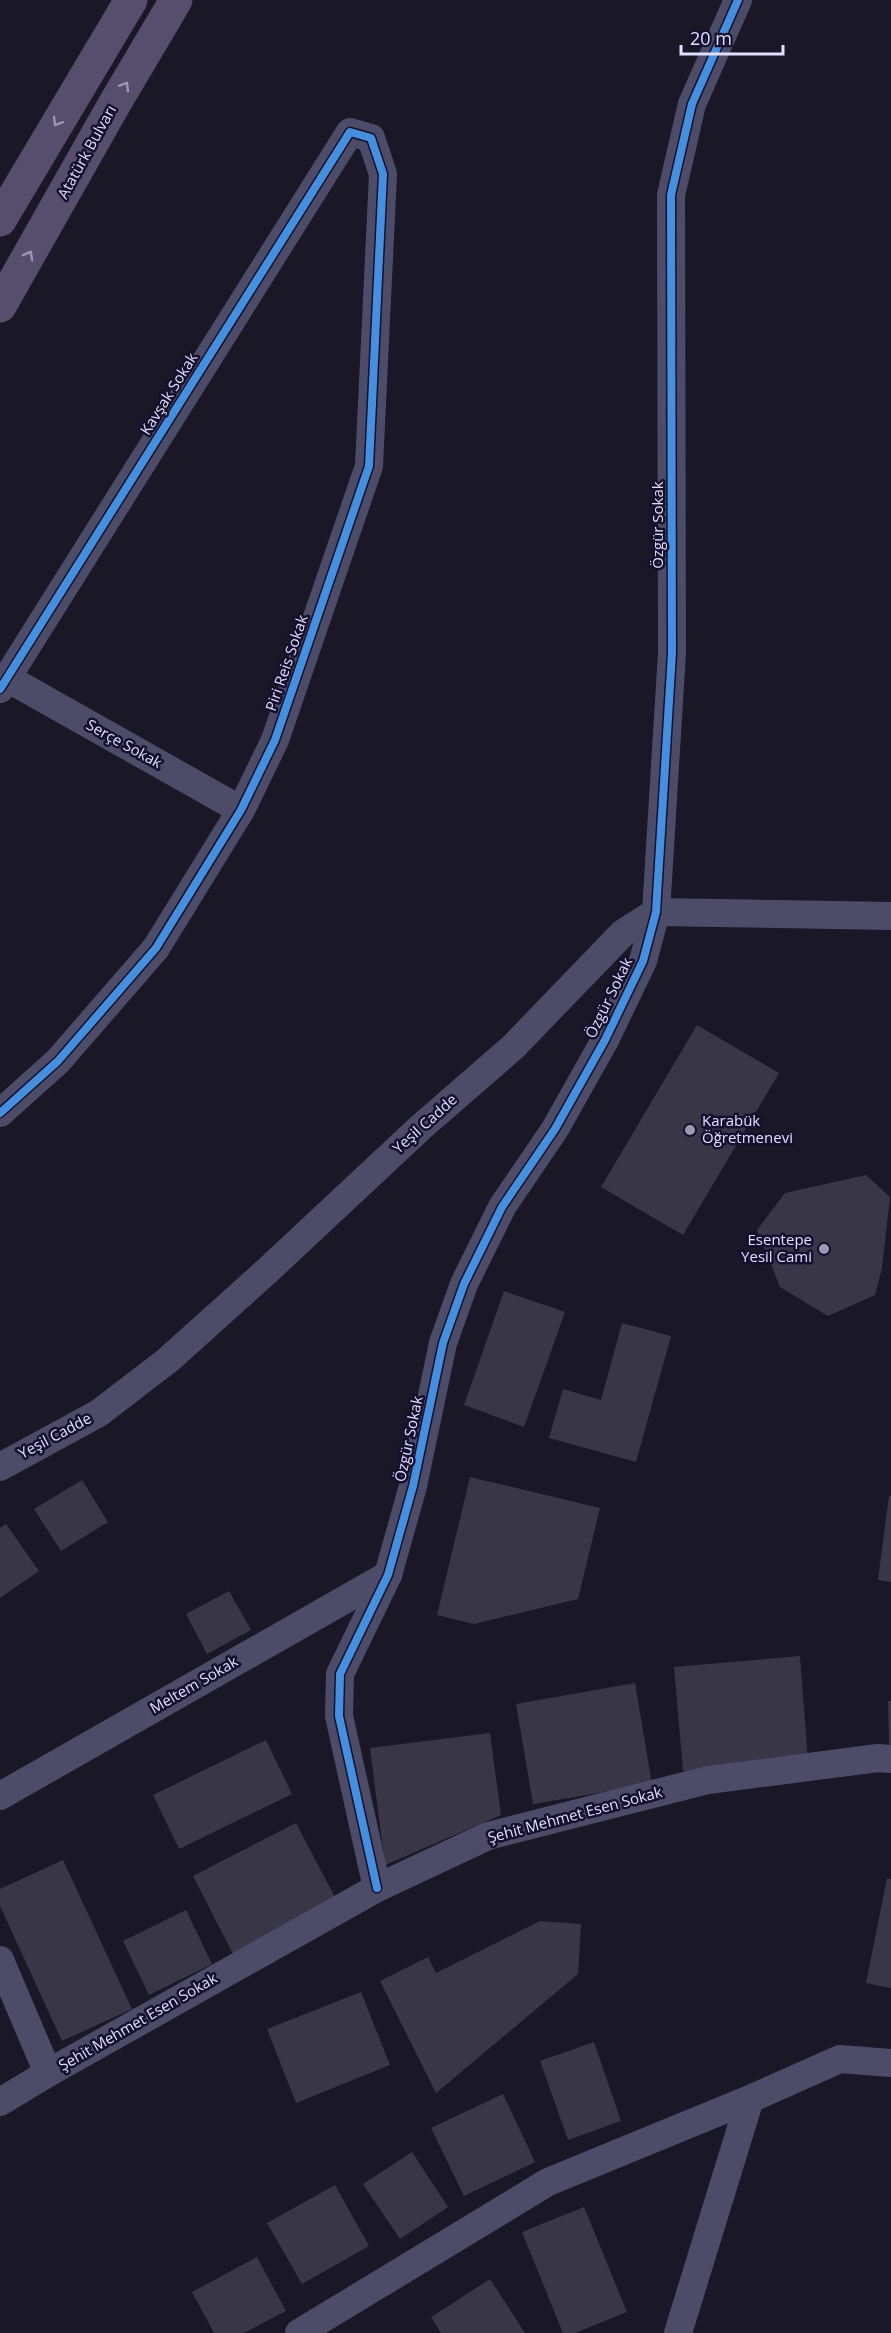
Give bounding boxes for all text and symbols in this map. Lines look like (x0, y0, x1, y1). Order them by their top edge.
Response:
scale bar (681, 18, 783, 56)
text: 20 m (690, 26, 732, 50)
one-way arrow (118, 82, 129, 92)
street label: Atatürk Bulvarı (52, 101, 120, 202)
one-way arrow (53, 116, 64, 126)
one-way arrow (22, 251, 33, 261)
street label: Kavşak Sokak (135, 348, 201, 438)
street label: Özgür Sokak (647, 481, 667, 569)
street label: Piri Reis Sokak (260, 612, 312, 713)
street label: Serçe Sokak (83, 714, 166, 772)
street label: Özgür Sokak (580, 954, 636, 1041)
street label: Yeşil Cadde (388, 1089, 461, 1157)
place label: Karabük Öğretmenevi (702, 1110, 793, 1147)
marker: Karabük Öğretmenevi (683, 1123, 697, 1137)
place label: Esentepe Yesil Cami (741, 1229, 812, 1266)
marker: Esentepe Yesil Cami (817, 1242, 831, 1256)
street label: Özgür Sokak (389, 1394, 427, 1484)
street label: Yeşil Cadde (15, 1408, 95, 1463)
street label: Meltem Sokak (146, 1651, 241, 1717)
street label: Şehit Mehmet Esen Sokak (485, 1781, 664, 1847)
street label: Şehit Mehmet Esen Sokak (55, 1967, 220, 2075)

